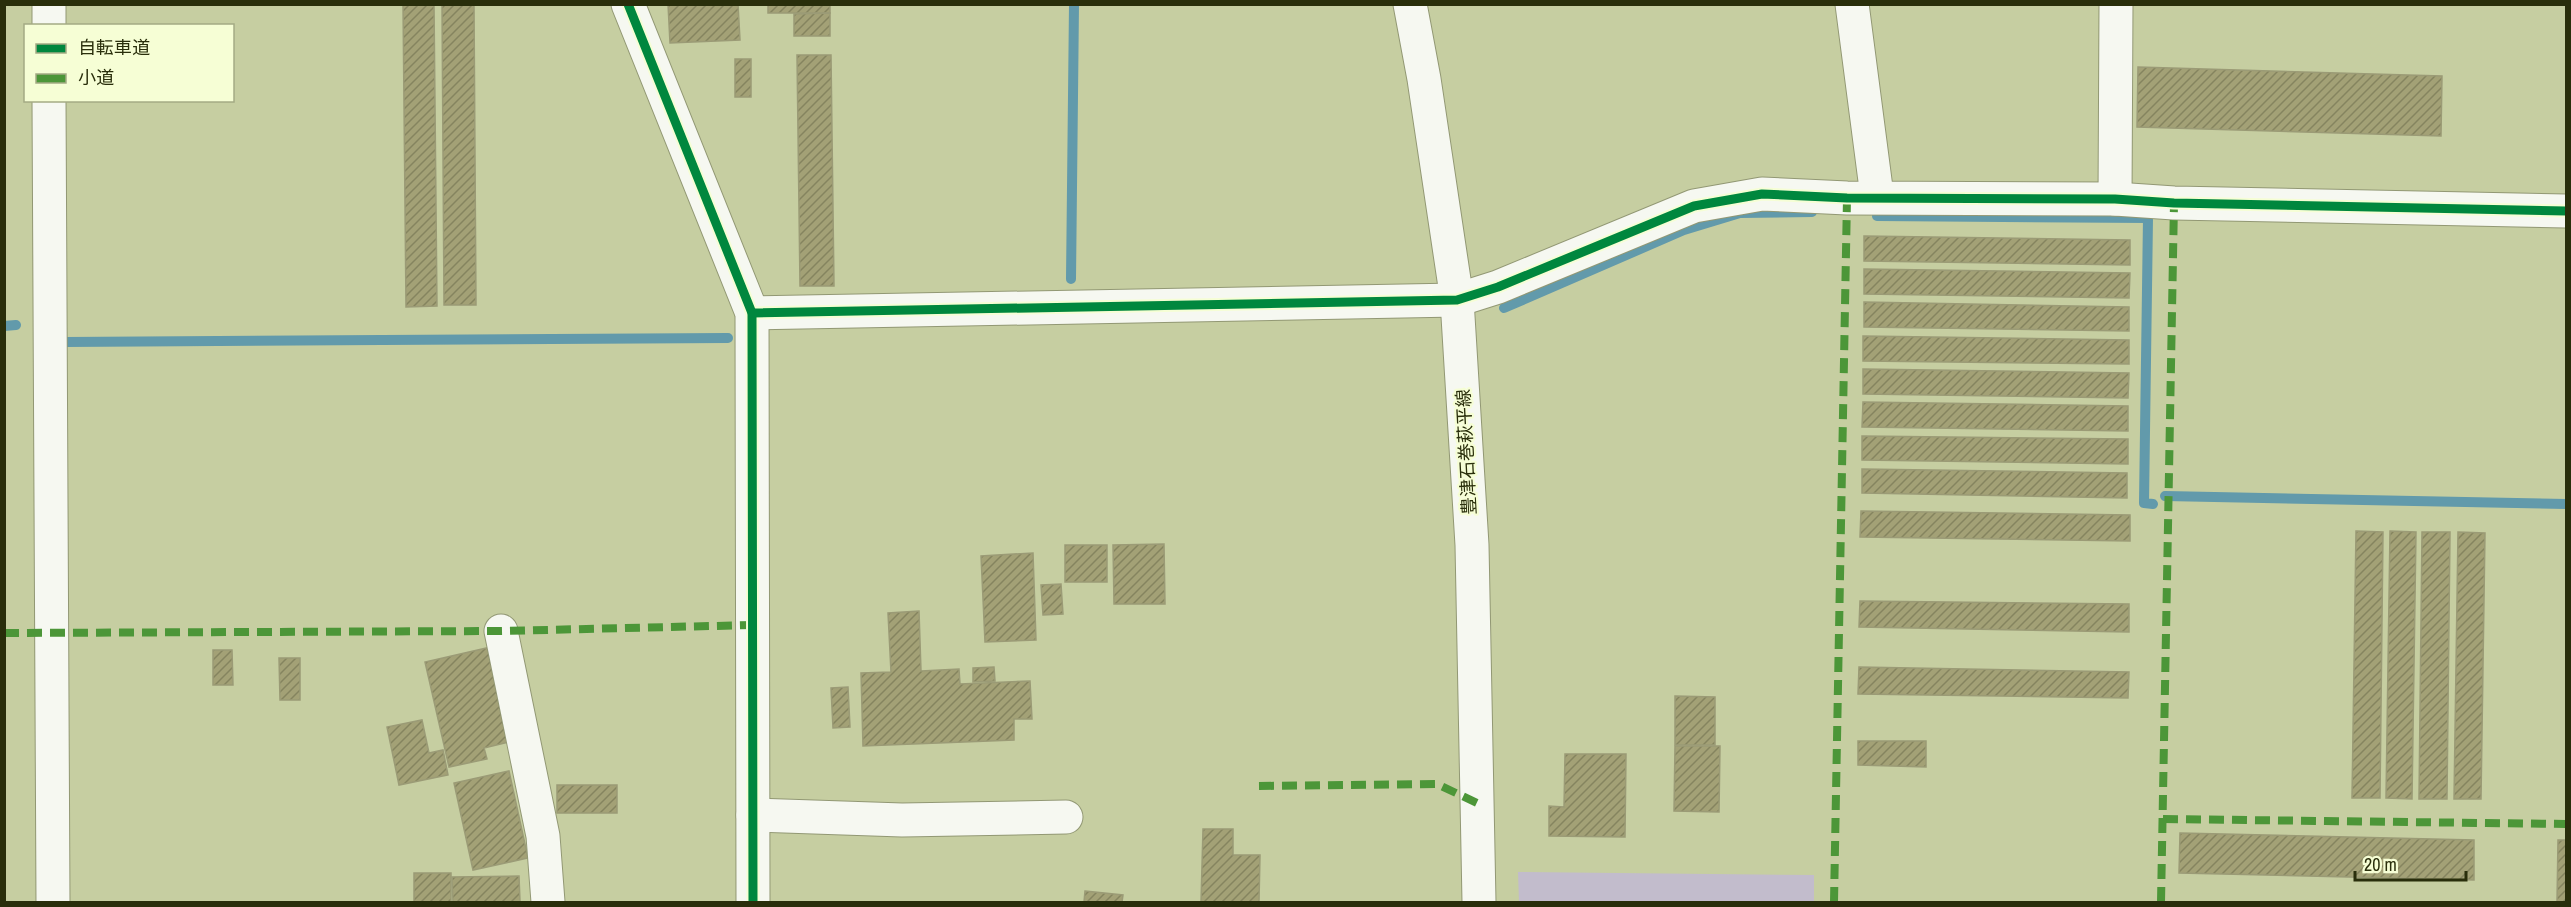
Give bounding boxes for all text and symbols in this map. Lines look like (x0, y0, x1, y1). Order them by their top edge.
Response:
legend (24, 24, 234, 102)
text: 自転車道 (78, 35, 150, 60)
text: 小道 (78, 65, 114, 90)
street label: 豊津石巻萩平線 (1450, 388, 1482, 516)
scale bar (2355, 844, 2466, 882)
text: 20 m (2364, 852, 2397, 877)

